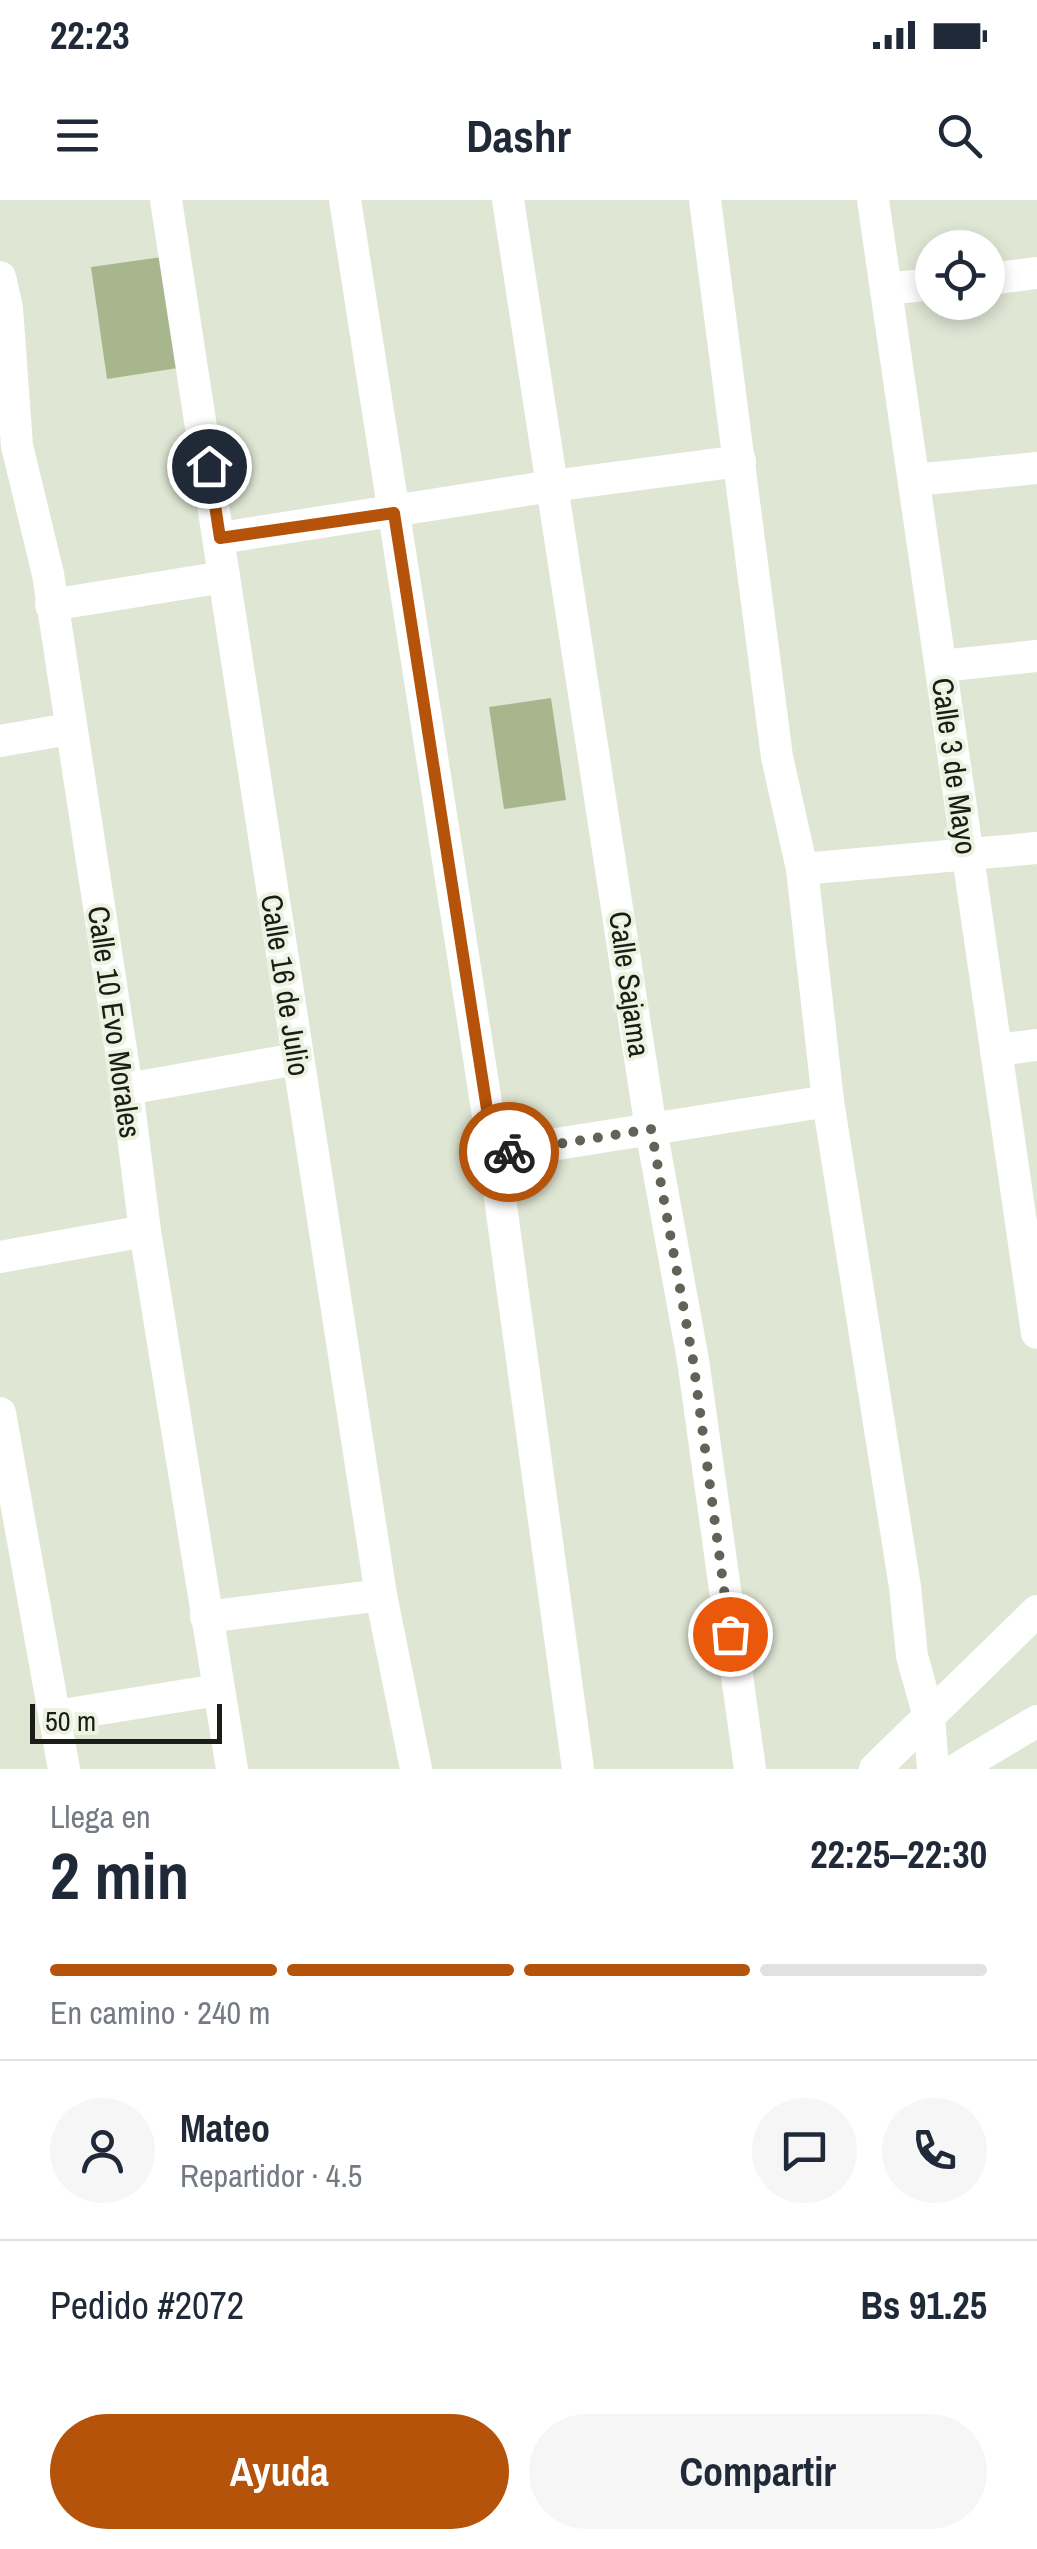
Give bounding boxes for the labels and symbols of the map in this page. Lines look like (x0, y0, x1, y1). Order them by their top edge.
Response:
pin (167, 424, 252, 509)
street label: Calle 3 de Mayo (923, 675, 987, 857)
street label: Calle 16 de Julio (252, 891, 320, 1079)
street label: Calle 10 Evo Morales (79, 903, 151, 1141)
street label: Calle Sajama (600, 909, 660, 1060)
courier (459, 1102, 559, 1202)
pin (688, 1592, 773, 1677)
scale bar (30, 1699, 222, 1744)

